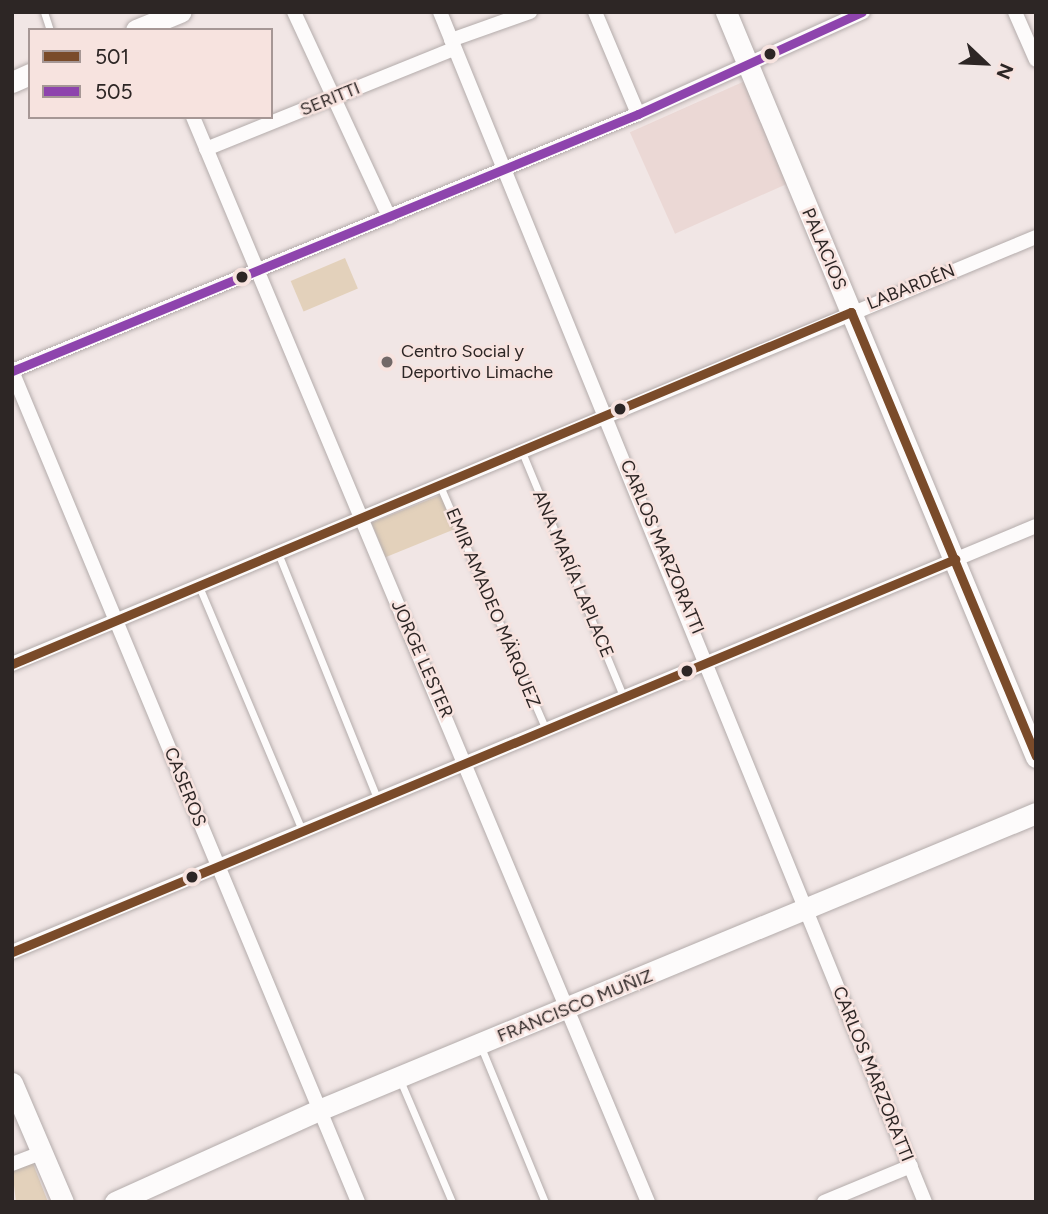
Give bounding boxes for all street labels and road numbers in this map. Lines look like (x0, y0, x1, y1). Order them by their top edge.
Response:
street label: SERITTI (297, 77, 363, 121)
street label: PALACIOS (797, 205, 851, 293)
street label: LABARDÉN (864, 260, 958, 314)
street label: CARLOS MARZORATTI (616, 457, 708, 637)
street label: ANA MARÍA LAPLACE (528, 487, 618, 661)
street label: EMIR AMADEO MÄRQUEZ (441, 505, 545, 711)
street label: JORGE LESTER (386, 597, 458, 721)
street label: CASEROS (159, 744, 211, 830)
street label: FRANCISCO MUÑIZ (494, 965, 656, 1047)
street label: CARLOS MARZORATTI (828, 983, 918, 1165)

